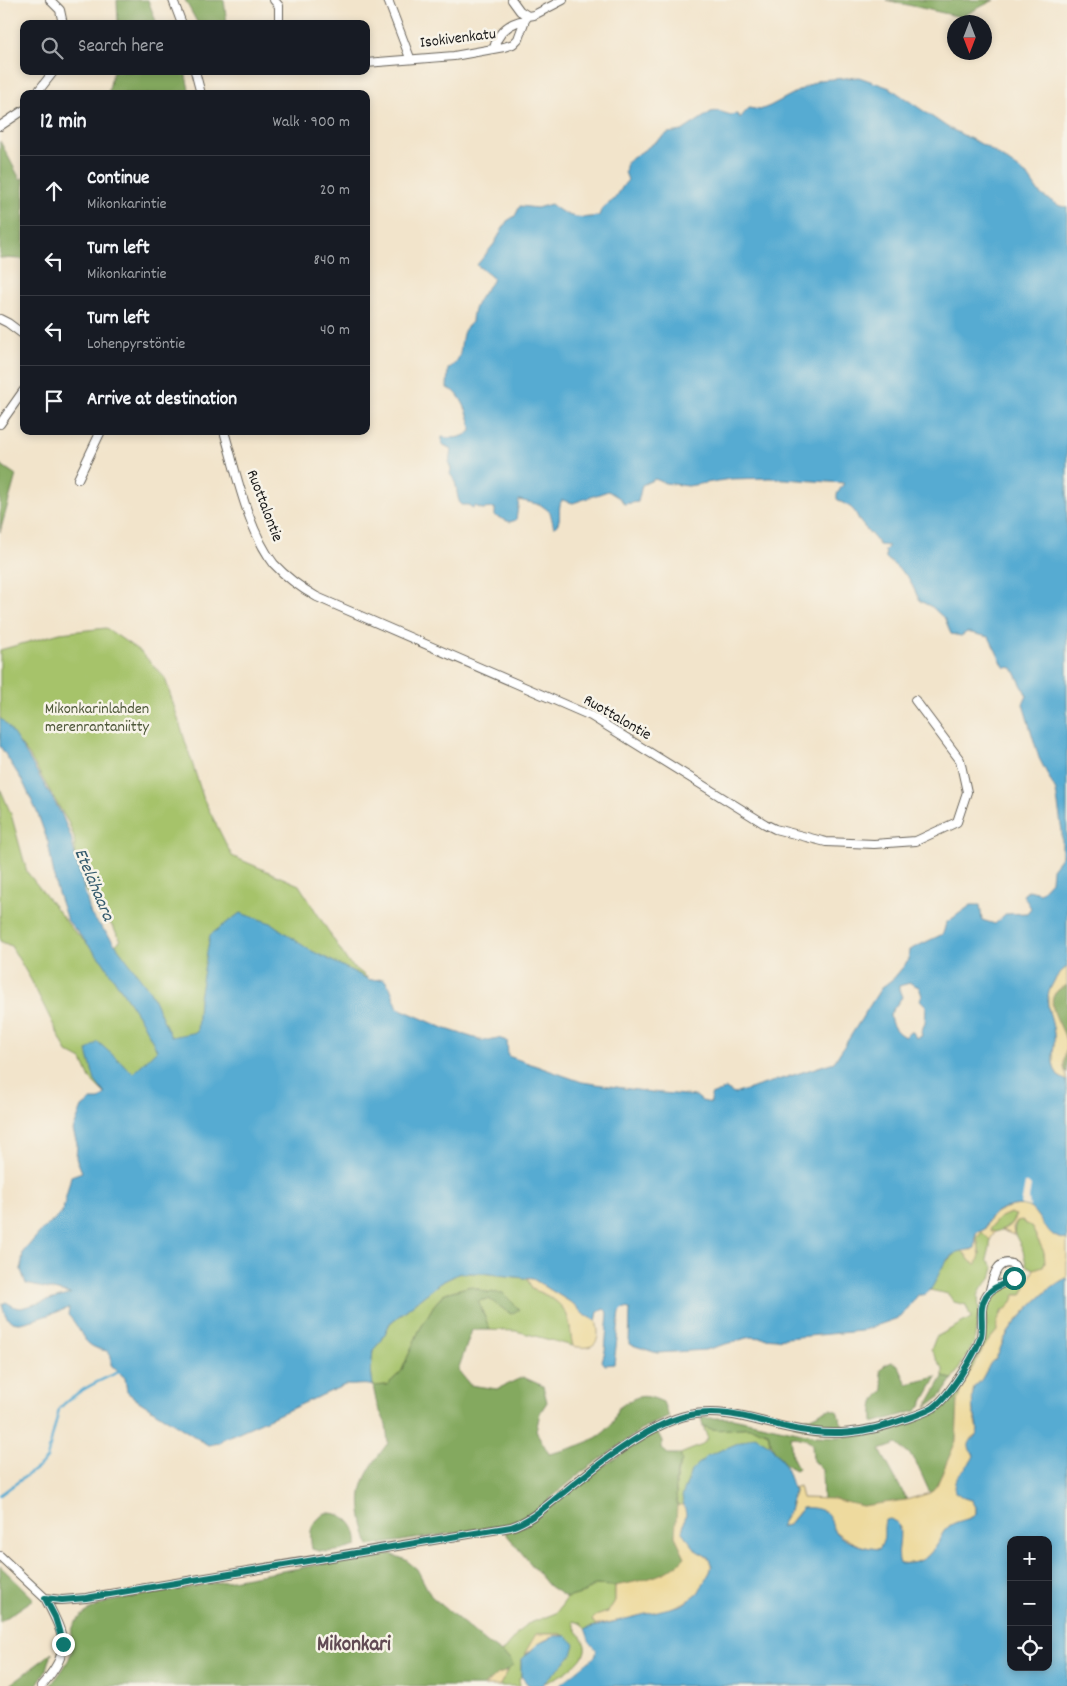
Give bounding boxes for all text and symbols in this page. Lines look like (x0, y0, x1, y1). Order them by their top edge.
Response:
north arrow (947, 15, 992, 60)
search box (20, 20, 370, 75)
street label: Isokivenkatu (419, 23, 497, 55)
icon: search (38, 34, 66, 62)
text: Search here (78, 34, 164, 61)
text: 12 min (40, 108, 87, 138)
text: Walk · 900 m (273, 111, 350, 134)
text: Continue (87, 166, 149, 193)
icon: ahead (40, 177, 68, 205)
text: 20 m (320, 179, 350, 202)
text: Mikonkarintie (87, 193, 167, 216)
text: Turn left (87, 236, 150, 263)
icon: left (40, 247, 68, 275)
text: 840 m (314, 249, 350, 272)
text: Mikonkarintie (87, 263, 167, 286)
text: Turn left (87, 306, 150, 333)
icon: left (40, 317, 68, 345)
text: 40 m (320, 319, 350, 342)
text: Lohenpyrstöntie (87, 333, 185, 356)
icon: arrive (40, 387, 68, 415)
text: Arrive at destination (87, 387, 237, 414)
street label: Ruottalontie (240, 467, 288, 545)
street label: Ruottalontie (579, 689, 655, 747)
park label: Mikonkarinlahden merenrantaniitty (45, 698, 150, 739)
water label: Etelähaara (67, 845, 120, 926)
route start (1003, 1267, 1026, 1290)
map controls (1007, 1536, 1052, 1671)
button: + (1007, 1536, 1052, 1581)
button: − (1007, 1581, 1052, 1626)
button: locate (1007, 1626, 1052, 1671)
district label: Mikonkari (317, 1631, 391, 1661)
route end (52, 1633, 75, 1656)

